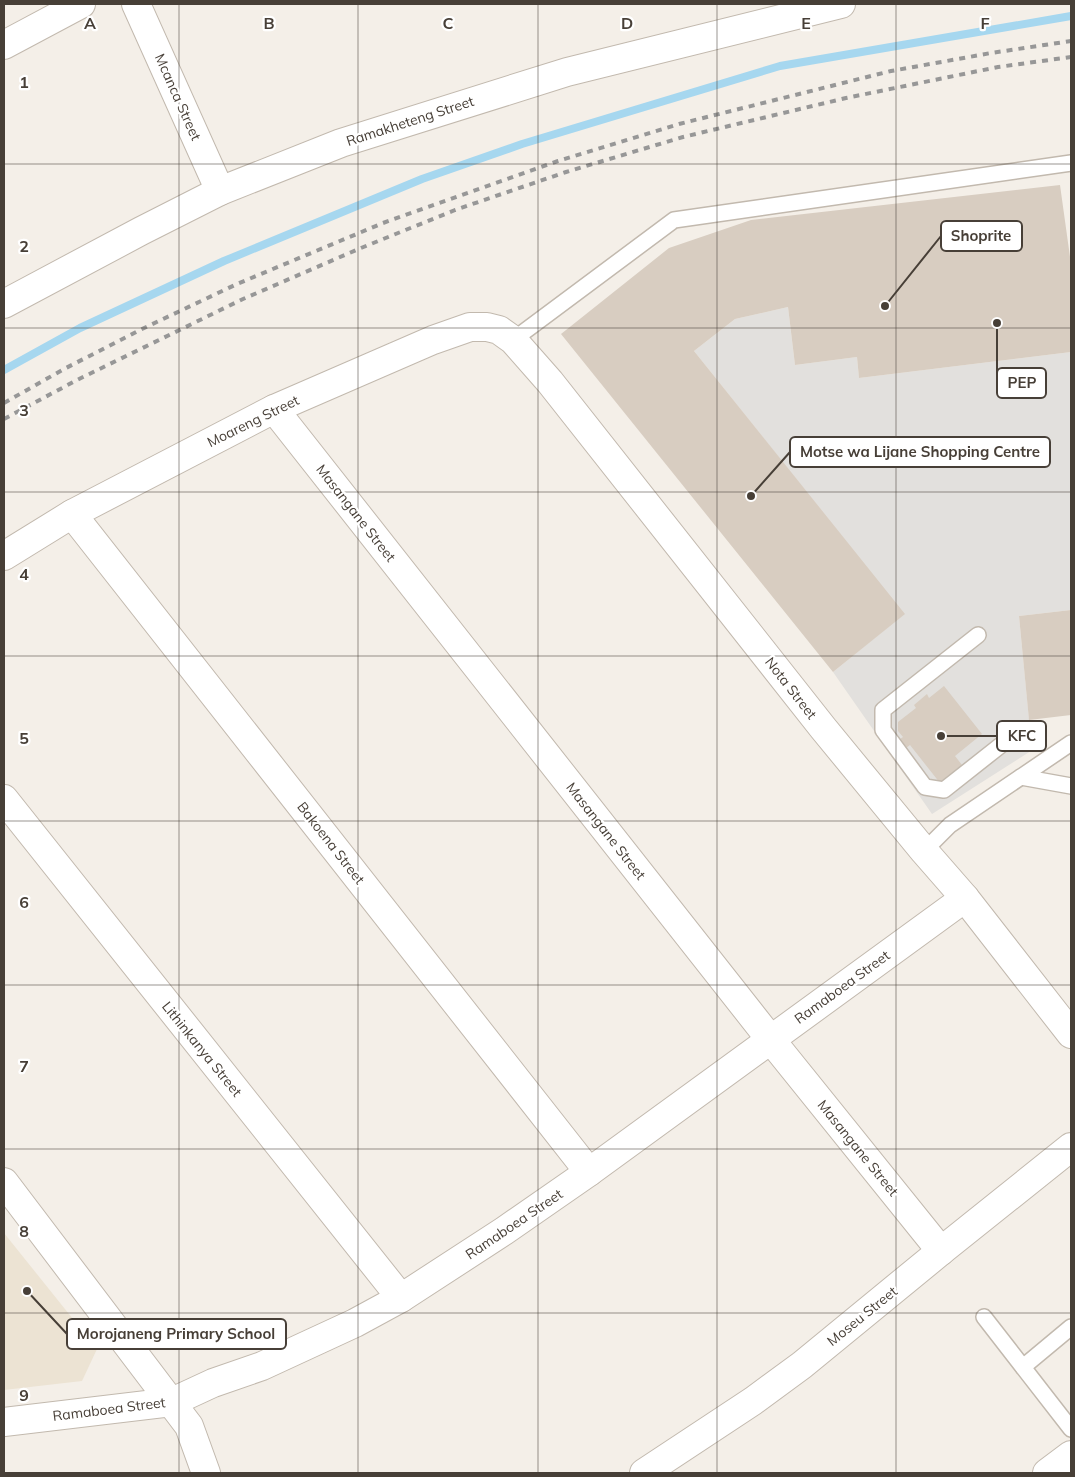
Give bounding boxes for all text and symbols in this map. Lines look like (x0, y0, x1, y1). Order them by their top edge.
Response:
text: A (84, 13, 96, 33)
text: B (263, 13, 275, 33)
text: C (443, 13, 454, 33)
text: D (621, 13, 633, 33)
text: E (801, 13, 811, 33)
text: F (980, 13, 990, 33)
street label: Mcanca Street (151, 51, 205, 143)
text: 1 (19, 72, 29, 92)
street label: Ramakheteng Street (344, 92, 476, 150)
callout: Shoprite (941, 221, 1022, 251)
text: Shoprite (951, 226, 1011, 245)
text: 2 (19, 236, 29, 256)
callout: PEP (997, 368, 1046, 398)
text: PEP (1008, 373, 1036, 392)
street label: Moareng Street (204, 391, 302, 451)
text: 3 (19, 400, 29, 420)
callout: Motse wa Lijane Shopping Centre (790, 437, 1050, 467)
text: Motse wa Lijane Shopping Centre (800, 442, 1040, 461)
street label: Masangane Street (312, 461, 400, 565)
text: 4 (19, 564, 29, 584)
street label: Nota Street (761, 653, 821, 723)
callout: KFC (997, 721, 1046, 751)
text: KFC (1008, 726, 1036, 745)
text: 5 (19, 728, 29, 748)
street label: Masangane Street (562, 779, 650, 883)
street label: Bakoena Street (293, 798, 369, 888)
text: 6 (19, 892, 29, 912)
street label: Ramaboea Street (791, 946, 893, 1028)
street label: Lithinkanya Street (158, 998, 246, 1100)
text: 7 (19, 1056, 29, 1076)
street label: Masangane Street (814, 1096, 902, 1200)
street label: Ramaboea Street (462, 1185, 566, 1263)
text: 8 (19, 1221, 29, 1241)
street label: Moseu Street (823, 1282, 901, 1350)
callout: Morojaneng Primary School (67, 1319, 286, 1349)
text: Morojaneng Primary School (77, 1324, 275, 1343)
text: 9 (19, 1385, 29, 1405)
street label: Ramaboea Street (52, 1393, 167, 1425)

